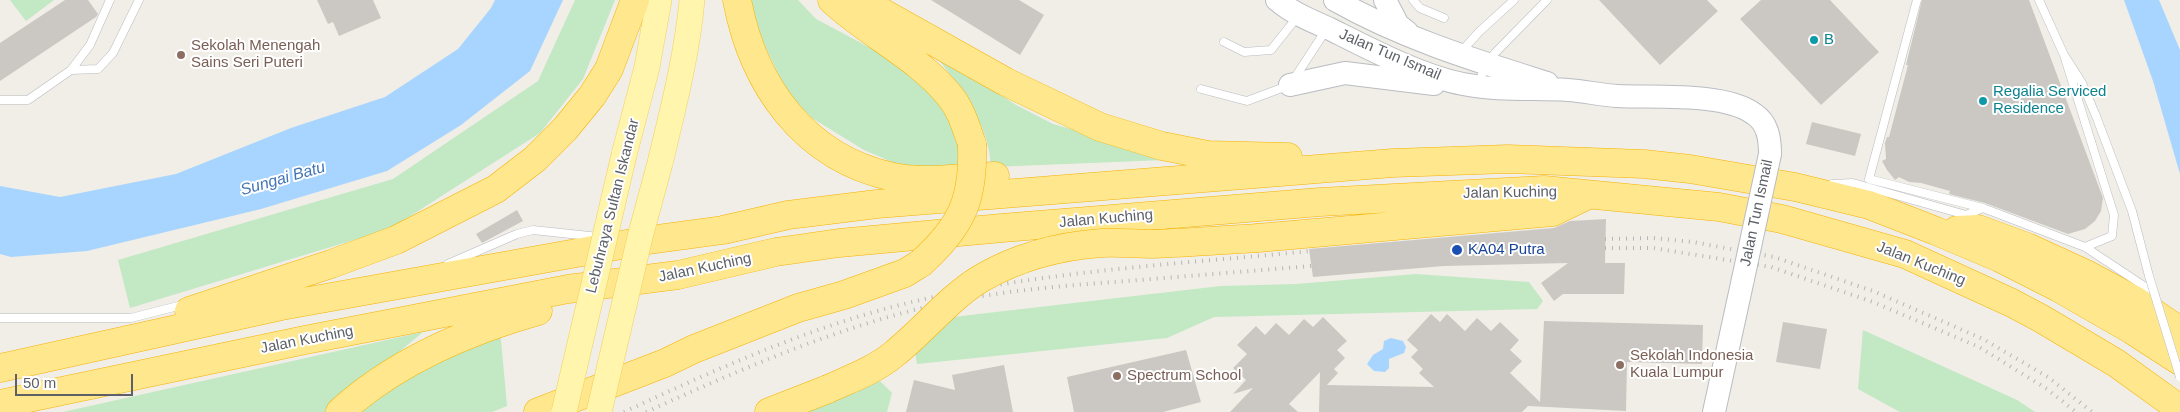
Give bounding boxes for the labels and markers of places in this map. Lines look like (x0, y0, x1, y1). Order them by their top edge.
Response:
place label: B (1824, 31, 1834, 49)
marker: B (1808, 34, 1820, 46)
place label: Sekolah Menengah Sains Seri Puteri (191, 37, 320, 72)
marker: Sekolah Menengah Sains Seri Puteri (175, 49, 187, 61)
place label: Regalia Serviced Residence (1993, 83, 2106, 118)
marker: Regalia Serviced Residence (1977, 95, 1989, 107)
place label: KA04 Putra (1468, 241, 1545, 259)
marker: KA04 Putra (1450, 243, 1464, 257)
place label: Sekolah Indonesia Kuala Lumpur (1630, 347, 1753, 382)
marker: Sekolah Indonesia Kuala Lumpur (1614, 359, 1626, 371)
place label: Spectrum School (1127, 367, 1241, 385)
marker: Spectrum School (1111, 370, 1123, 382)

